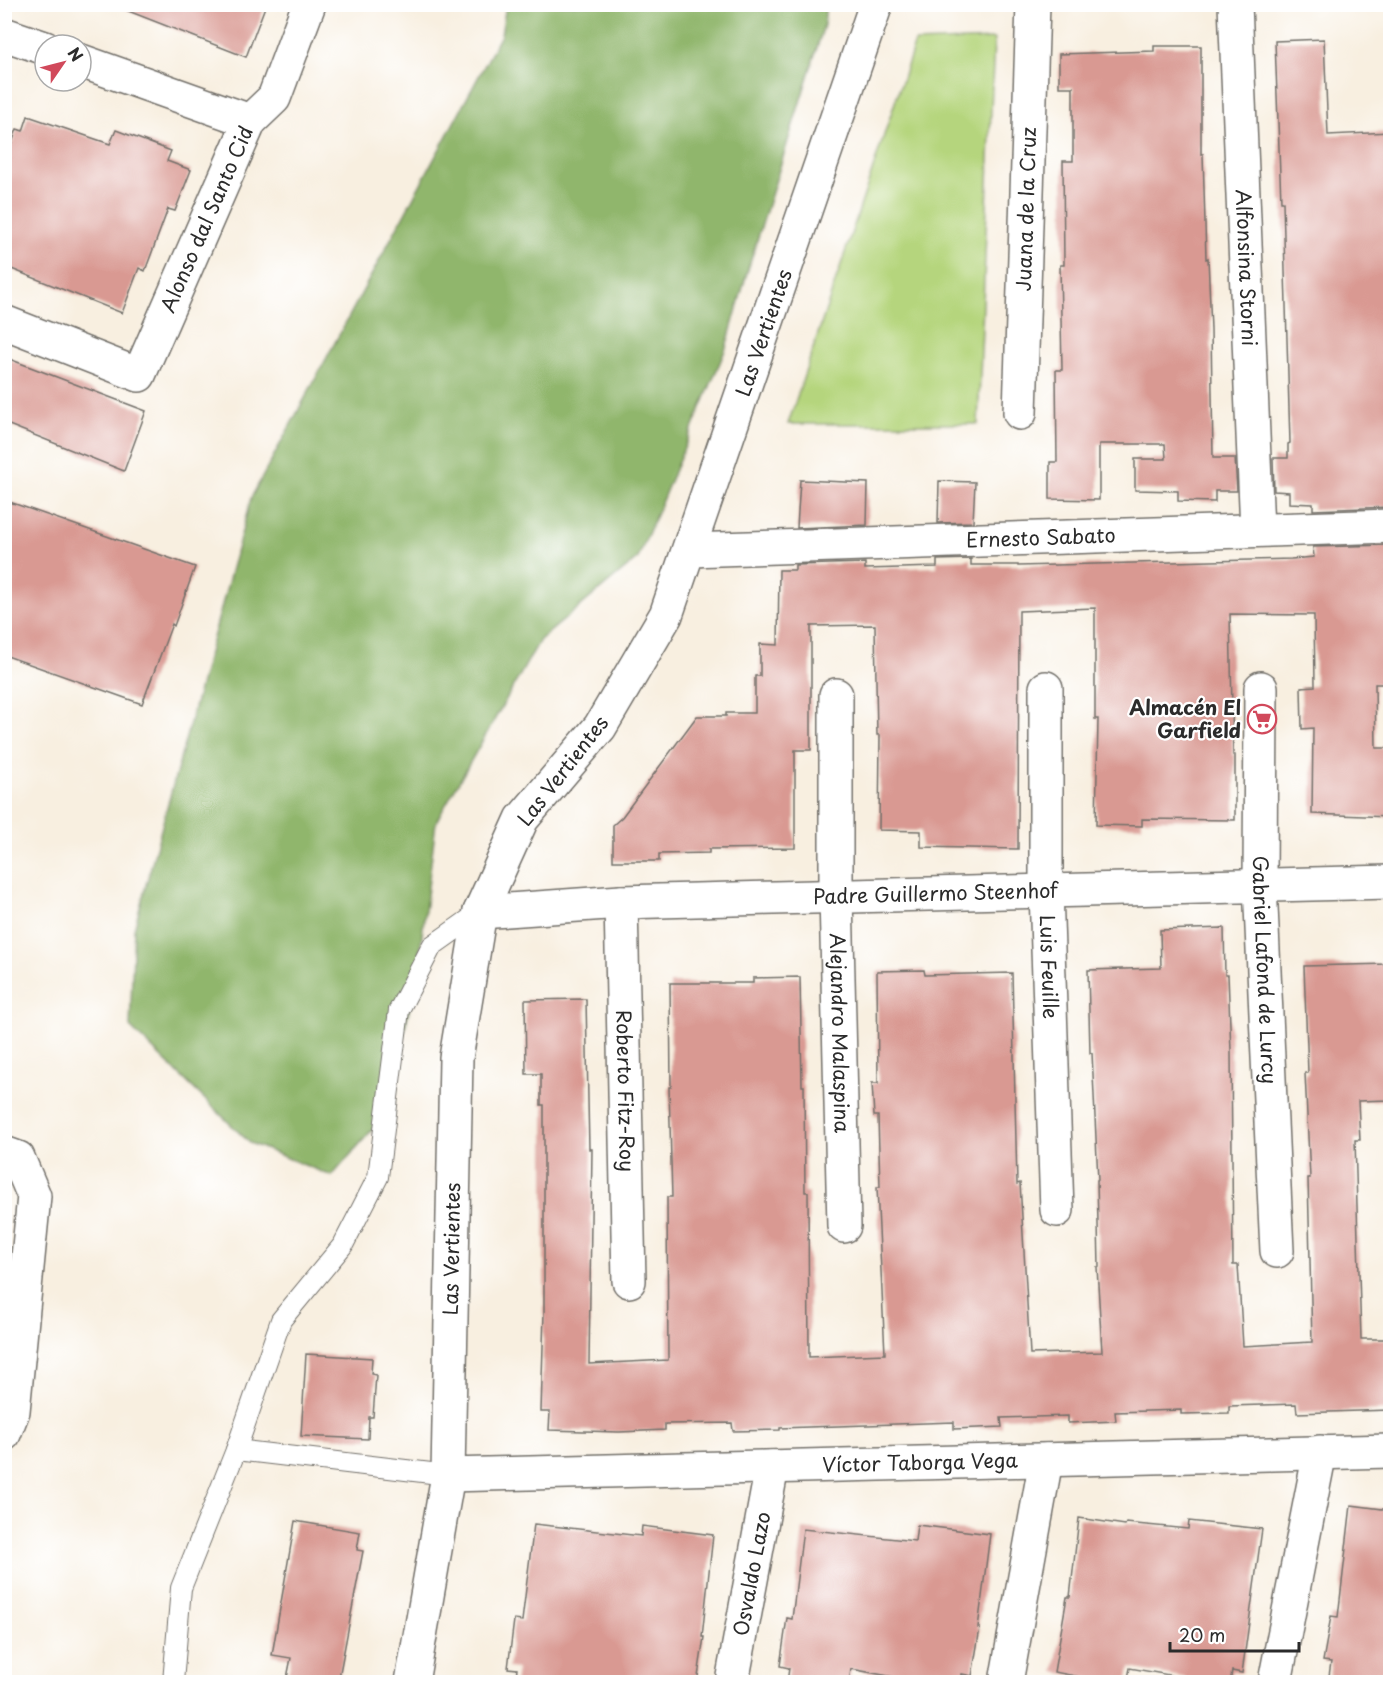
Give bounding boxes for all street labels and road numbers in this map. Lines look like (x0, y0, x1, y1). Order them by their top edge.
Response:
street label: Alonso dal Santo Cid (152, 121, 260, 317)
street label: Juana de la Cruz (1008, 127, 1043, 292)
street label: Alfonsina Storni (1229, 189, 1265, 347)
street label: Las Vertientes (727, 265, 799, 400)
street label: Ernesto Sabato (966, 519, 1116, 555)
street label: Las Vertientes (510, 709, 615, 832)
street label: Gabriel Lafond de Lurcy (1246, 856, 1285, 1085)
street label: Padre Guillermo Steenhof (813, 875, 1060, 911)
street label: Luis Feuille (1033, 914, 1066, 1020)
street label: Alejandro Malaspina (823, 933, 858, 1134)
street label: Roberto Fitz-Roy (609, 1010, 643, 1172)
street label: Las Vertientes (435, 1182, 467, 1316)
street label: Víctor Taborga Vega (822, 1444, 1019, 1479)
street label: Osvaldo Lazo (725, 1509, 777, 1638)

